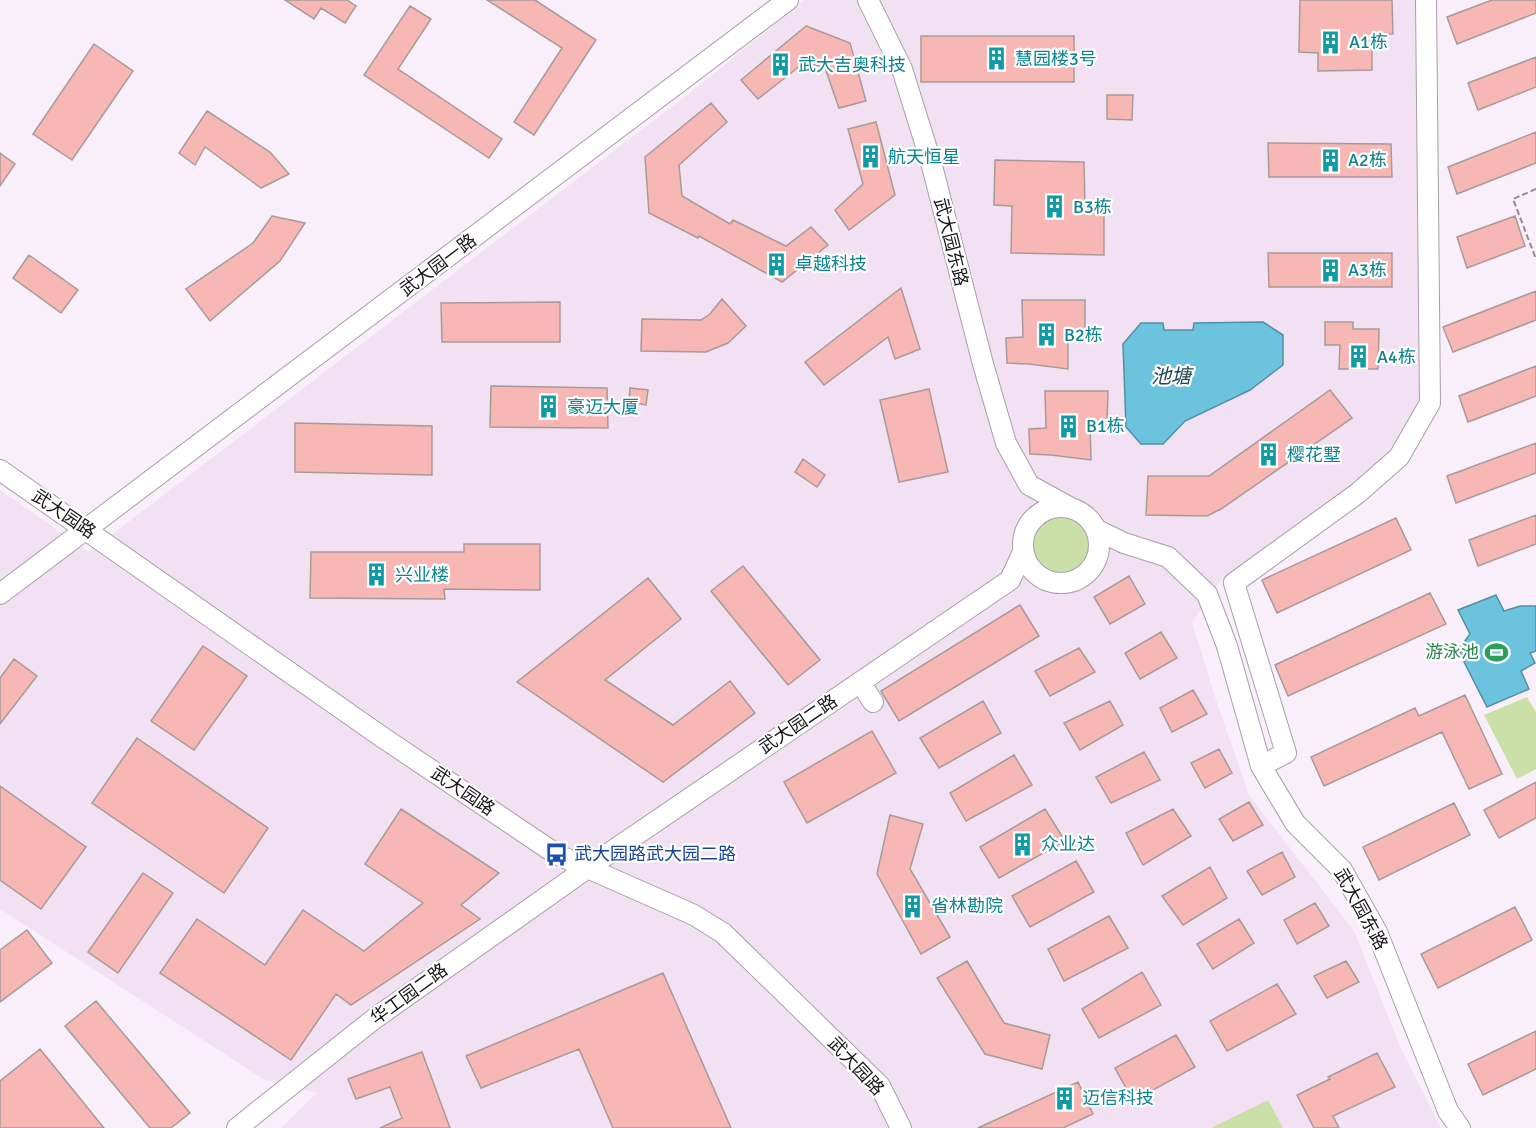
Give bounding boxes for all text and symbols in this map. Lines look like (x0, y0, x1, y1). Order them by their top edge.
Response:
building icon: A1栋 (1318, 29, 1344, 55)
place label: A1栋 (1349, 31, 1388, 53)
building icon: 慧园楼3号 (984, 46, 1010, 72)
place label: 慧园楼3号 (1015, 48, 1097, 70)
building icon: 武大吉奥科技 (767, 52, 793, 78)
place label: 武大吉奥科技 (798, 54, 906, 76)
building icon: 航天恒星 (857, 144, 883, 170)
place label: 航天恒星 (888, 146, 960, 168)
building icon: A2栋 (1317, 147, 1343, 173)
place label: A2栋 (1348, 149, 1387, 171)
building icon: B3栋 (1042, 194, 1068, 220)
street label: 武大园东路 (929, 196, 973, 288)
place label: B3栋 (1073, 196, 1112, 218)
street label: 武大园一路 (395, 229, 481, 301)
building icon: 卓越科技 (764, 251, 790, 277)
place label: 卓越科技 (795, 253, 867, 275)
building icon: A3栋 (1317, 257, 1343, 283)
place label: A3栋 (1348, 259, 1387, 281)
building icon: B2栋 (1033, 322, 1059, 348)
place label: B2栋 (1064, 324, 1103, 346)
building icon: A4栋 (1346, 344, 1372, 370)
place label: A4栋 (1377, 346, 1416, 368)
water label: 池塘 (1151, 364, 1194, 389)
building icon: 豪迈大厦 (536, 394, 562, 420)
place label: 豪迈大厦 (567, 396, 639, 418)
building icon: B1栋 (1055, 413, 1081, 439)
place label: B1栋 (1086, 415, 1125, 437)
building icon: 樱花墅 (1256, 442, 1282, 468)
place label: 樱花墅 (1287, 444, 1341, 466)
street label: 武大园路 (28, 485, 100, 543)
building icon: 兴业楼 (364, 562, 390, 588)
place label: 兴业楼 (395, 564, 449, 586)
sports icon: 游泳池 (1484, 639, 1510, 665)
place label: 游泳池 (1425, 641, 1479, 663)
street label: 武大园二路 (755, 690, 841, 758)
street label: 武大园路 (427, 762, 499, 820)
building icon: 众业达 (1010, 831, 1036, 857)
place label: 众业达 (1041, 833, 1095, 855)
bus stop icon: 武大园路武大园二路 (543, 841, 569, 867)
place label: 武大园路武大园二路 (574, 843, 736, 865)
street label: 武大园东路 (1330, 864, 1392, 954)
building icon: 省林勘院 (900, 893, 926, 919)
place label: 省林勘院 (931, 895, 1003, 917)
street label: 华工园二路 (366, 959, 452, 1029)
street label: 武大园路 (823, 1032, 889, 1100)
building icon: 迈信科技 (1051, 1085, 1077, 1111)
place label: 迈信科技 (1082, 1087, 1154, 1109)

